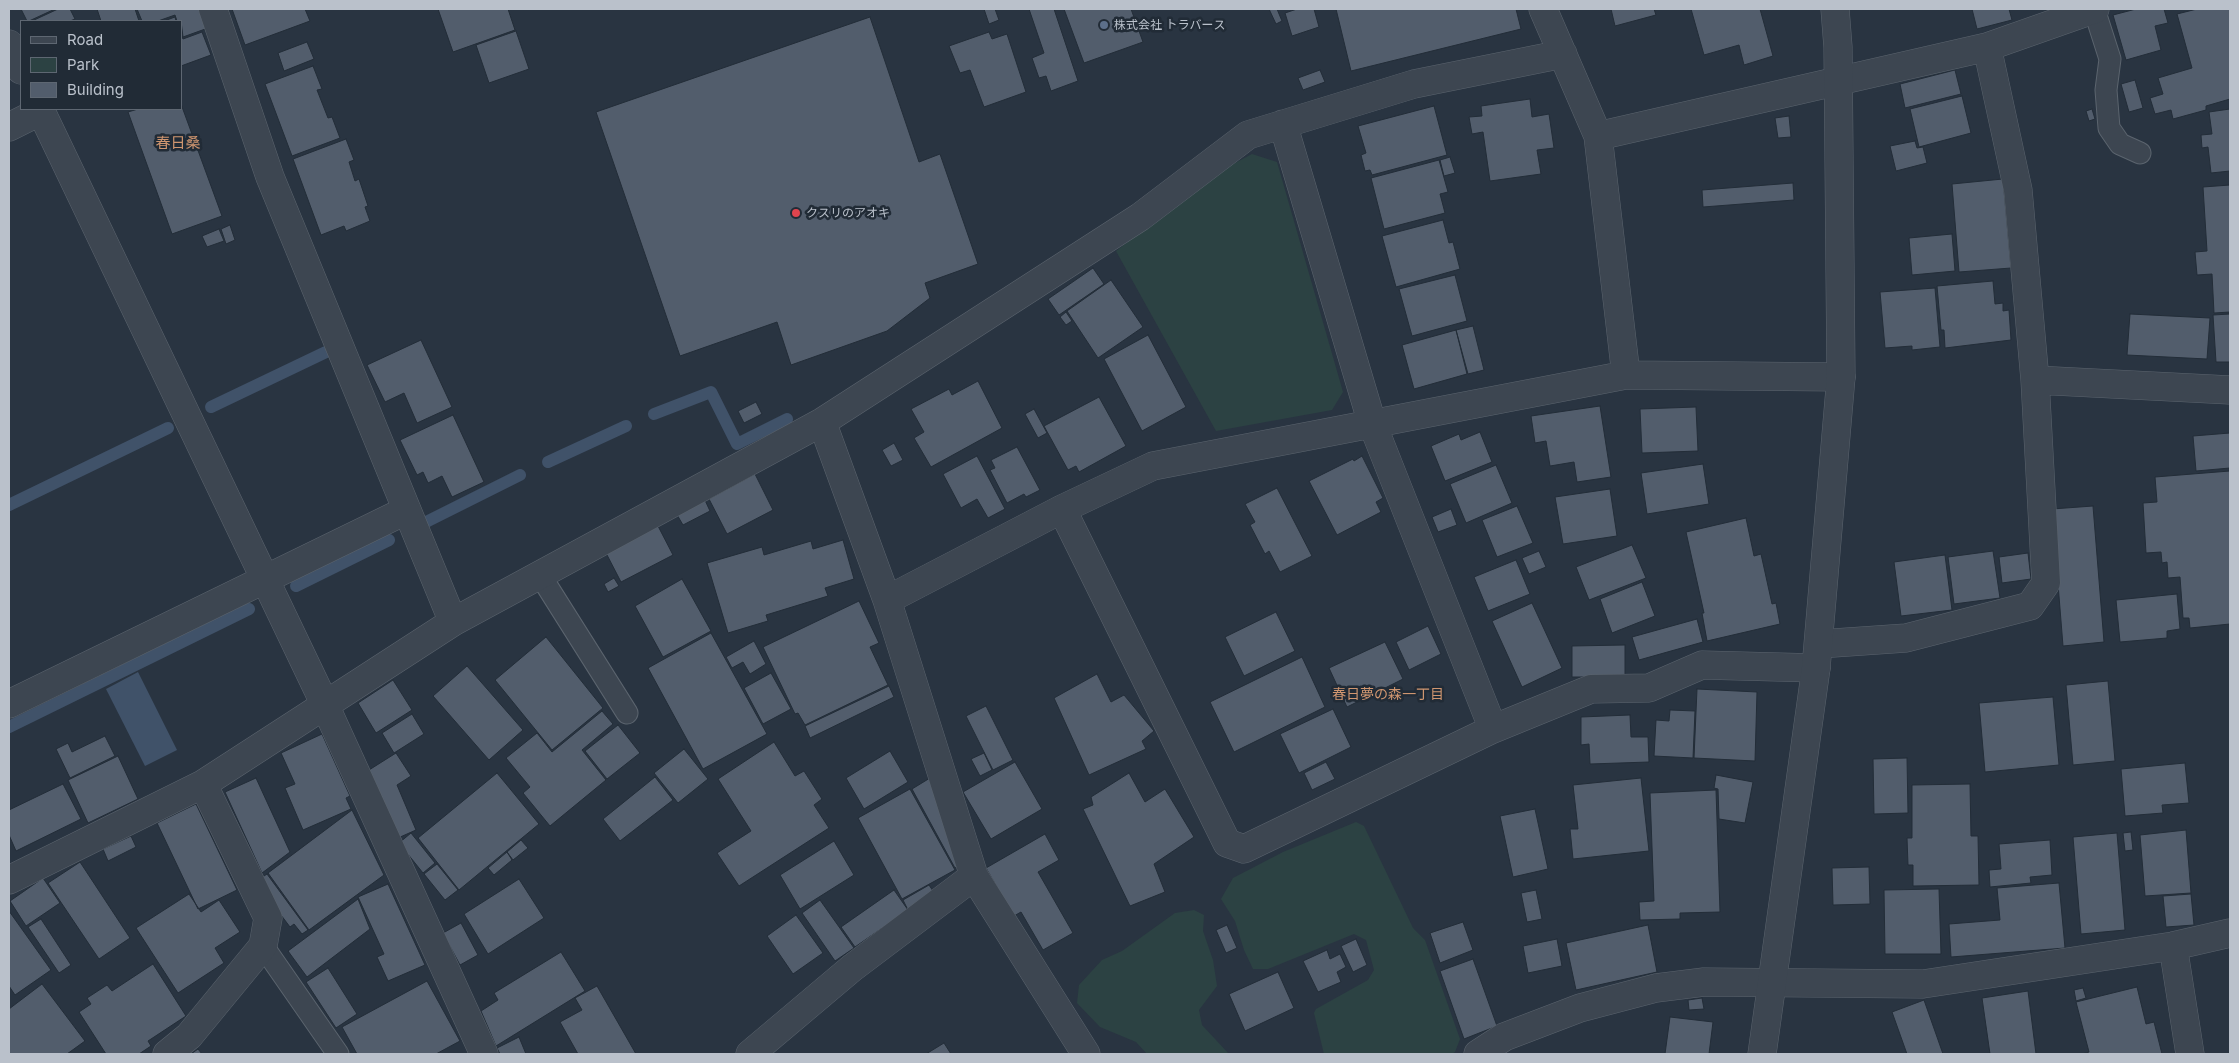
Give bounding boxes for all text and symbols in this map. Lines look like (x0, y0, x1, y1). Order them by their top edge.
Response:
place label: 株式会社 トラバース (1114, 18, 1225, 32)
marker: 株式会社 トラバース (1098, 19, 1110, 31)
legend (20, 20, 182, 110)
text: Road (67, 30, 103, 49)
text: Park (67, 55, 99, 74)
text: Building (67, 80, 124, 99)
district label: 春日桑 (156, 134, 200, 152)
place label: クスリのアオキ (806, 206, 890, 220)
marker: クスリのアオキ (790, 207, 802, 219)
district label: 春日夢の森一丁目 (1332, 687, 1444, 703)

